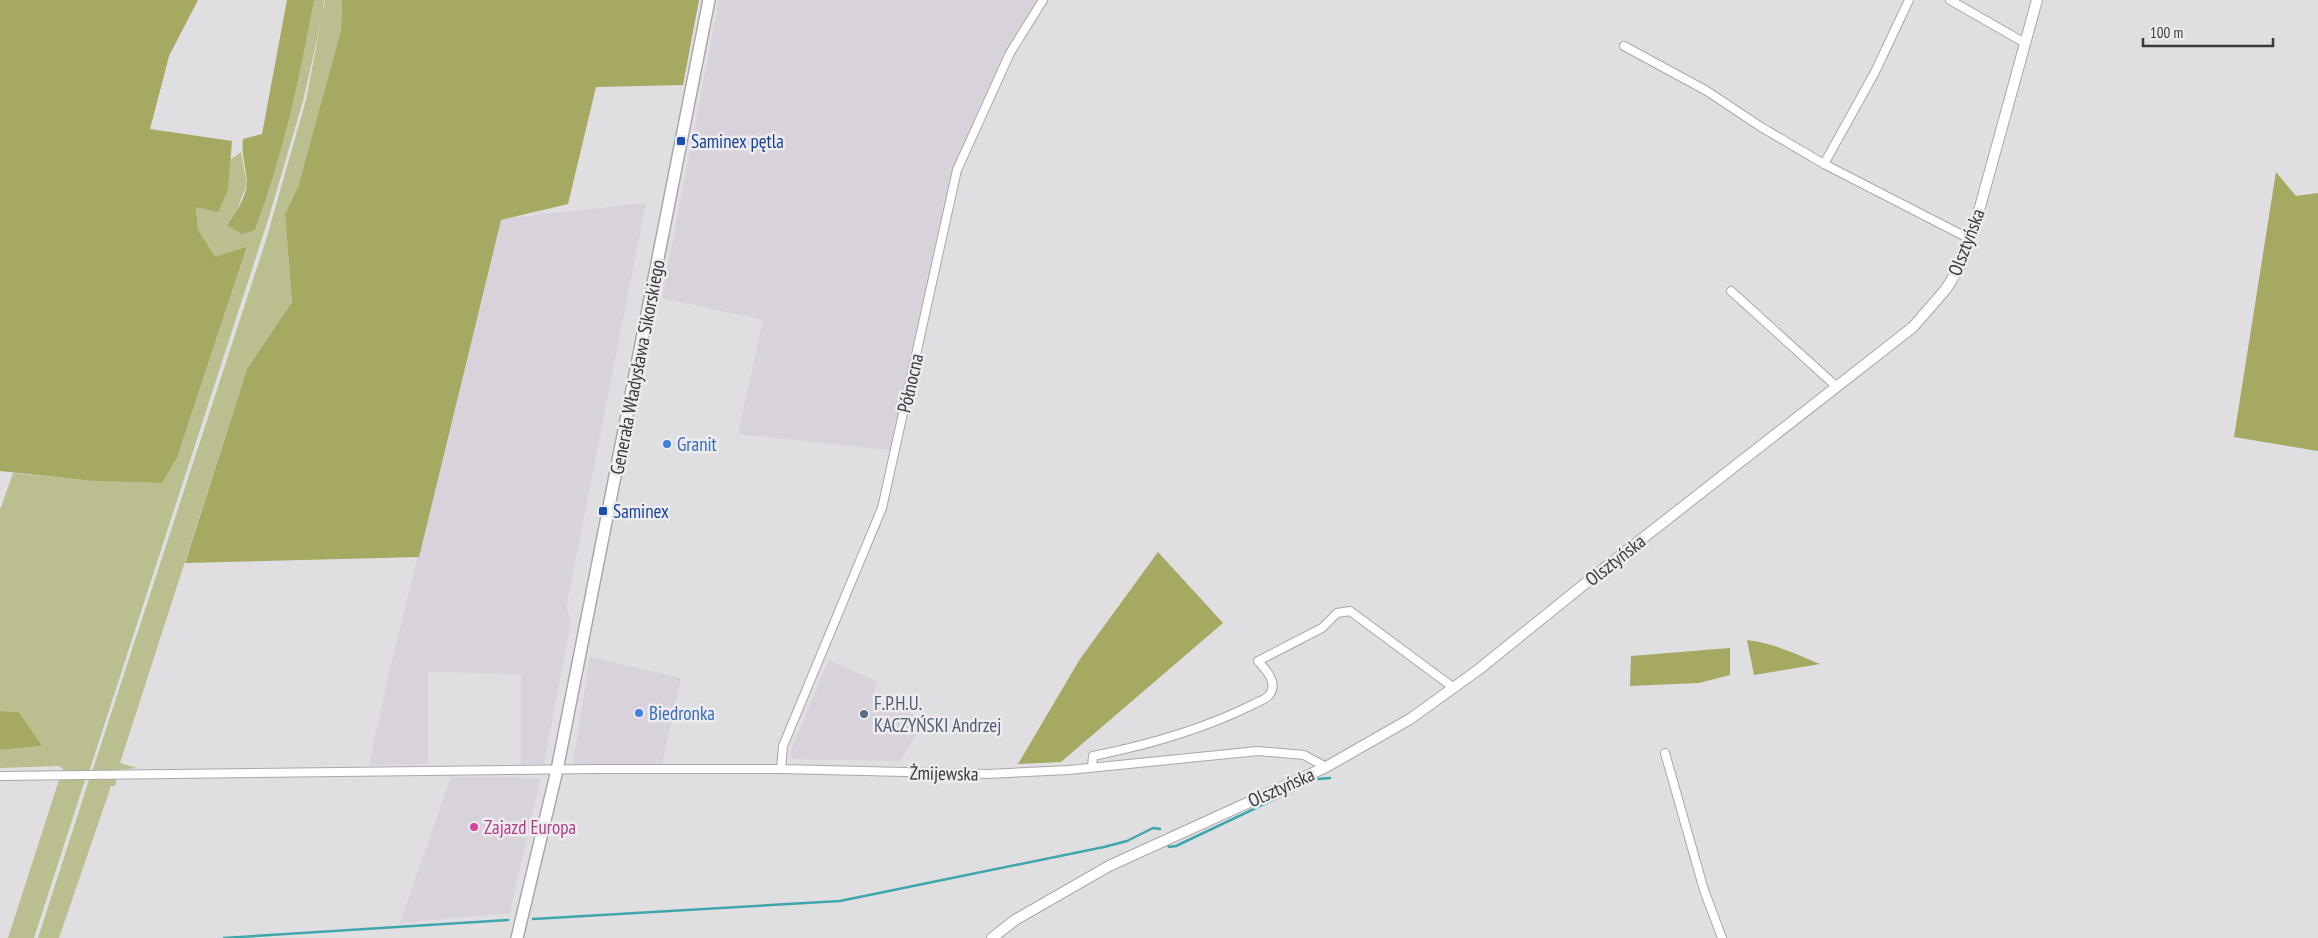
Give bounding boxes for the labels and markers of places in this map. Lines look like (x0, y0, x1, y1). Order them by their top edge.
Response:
place label: Saminex pętla (691, 129, 784, 153)
marker: Saminex pętla (675, 135, 687, 147)
place label: Granit (677, 432, 718, 456)
marker: Granit (661, 438, 673, 450)
place label: Saminex (613, 499, 669, 523)
marker: Saminex (597, 505, 609, 517)
place label: F.P.H.U. KACZYŃSKI Andrzej (874, 691, 1001, 737)
place label: Biedronka (649, 701, 715, 725)
marker: Biedronka (633, 707, 645, 719)
marker: F.P.H.U. KACZYŃSKI Andrzej (858, 708, 870, 720)
place label: Zajazd Europa (484, 815, 576, 839)
marker: Zajazd Europa (468, 821, 480, 833)

